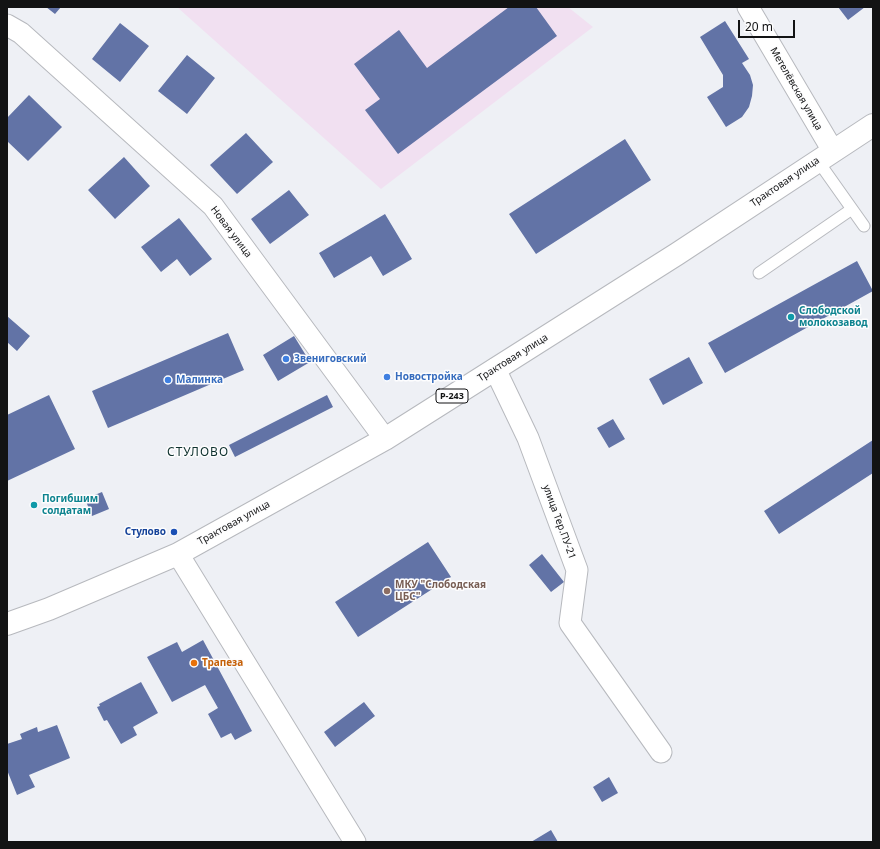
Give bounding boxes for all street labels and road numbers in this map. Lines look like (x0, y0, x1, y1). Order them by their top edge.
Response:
street label: Метелёвская улица (767, 45, 825, 133)
street label: Трактовая улица (748, 154, 822, 210)
street label: Новая улица (208, 204, 254, 260)
street label: Трактовая улица (476, 332, 550, 384)
road number: Р-243 (436, 389, 468, 403)
street label: улица Тер.ПУ-21 (540, 483, 578, 561)
street label: Трактовая улица (196, 498, 272, 548)

